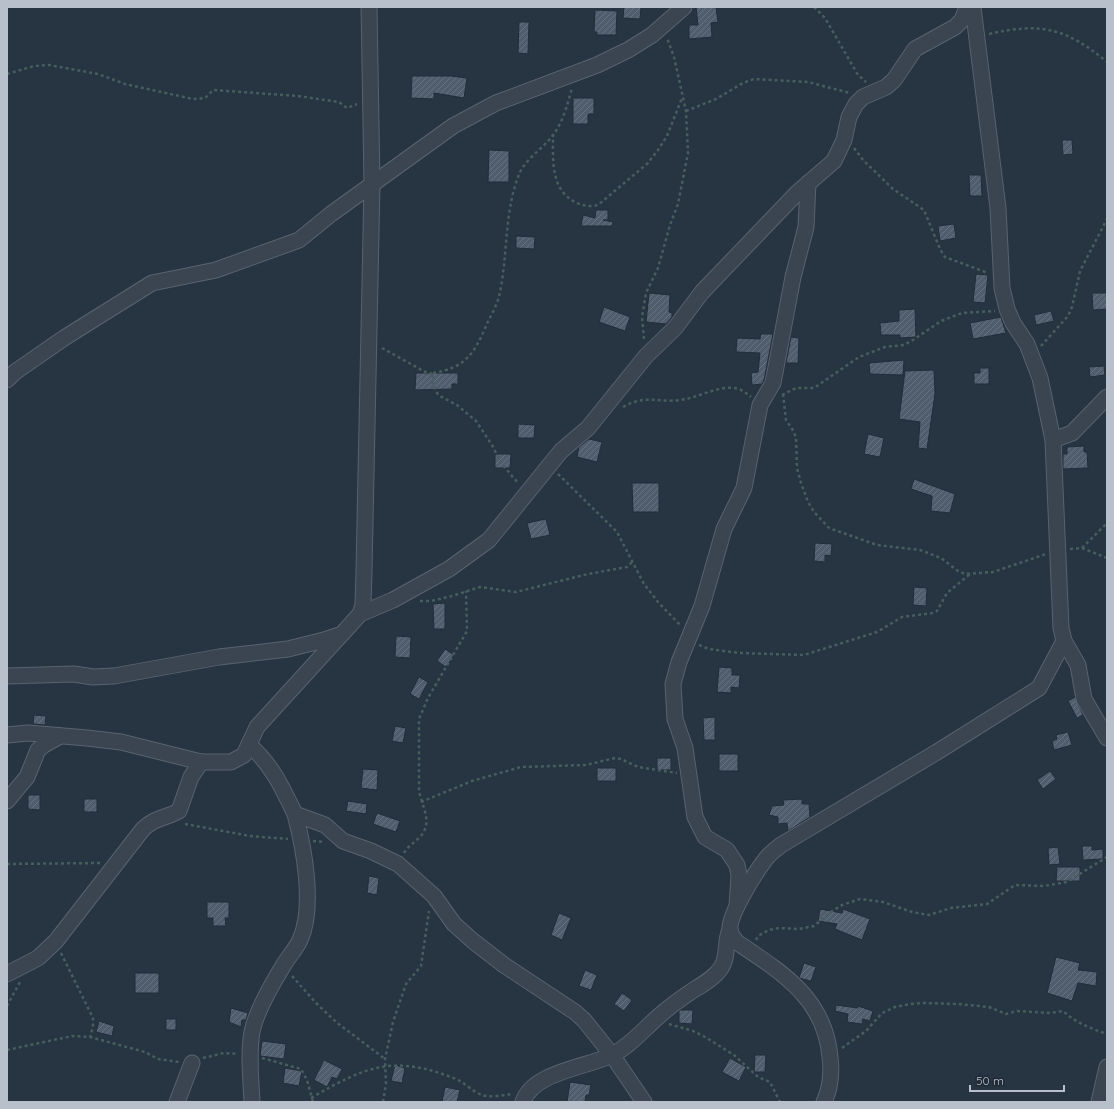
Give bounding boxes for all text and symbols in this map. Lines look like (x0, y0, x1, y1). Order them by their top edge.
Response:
scale bar (970, 1067, 1064, 1093)
text: 50 m (976, 1073, 1004, 1088)

